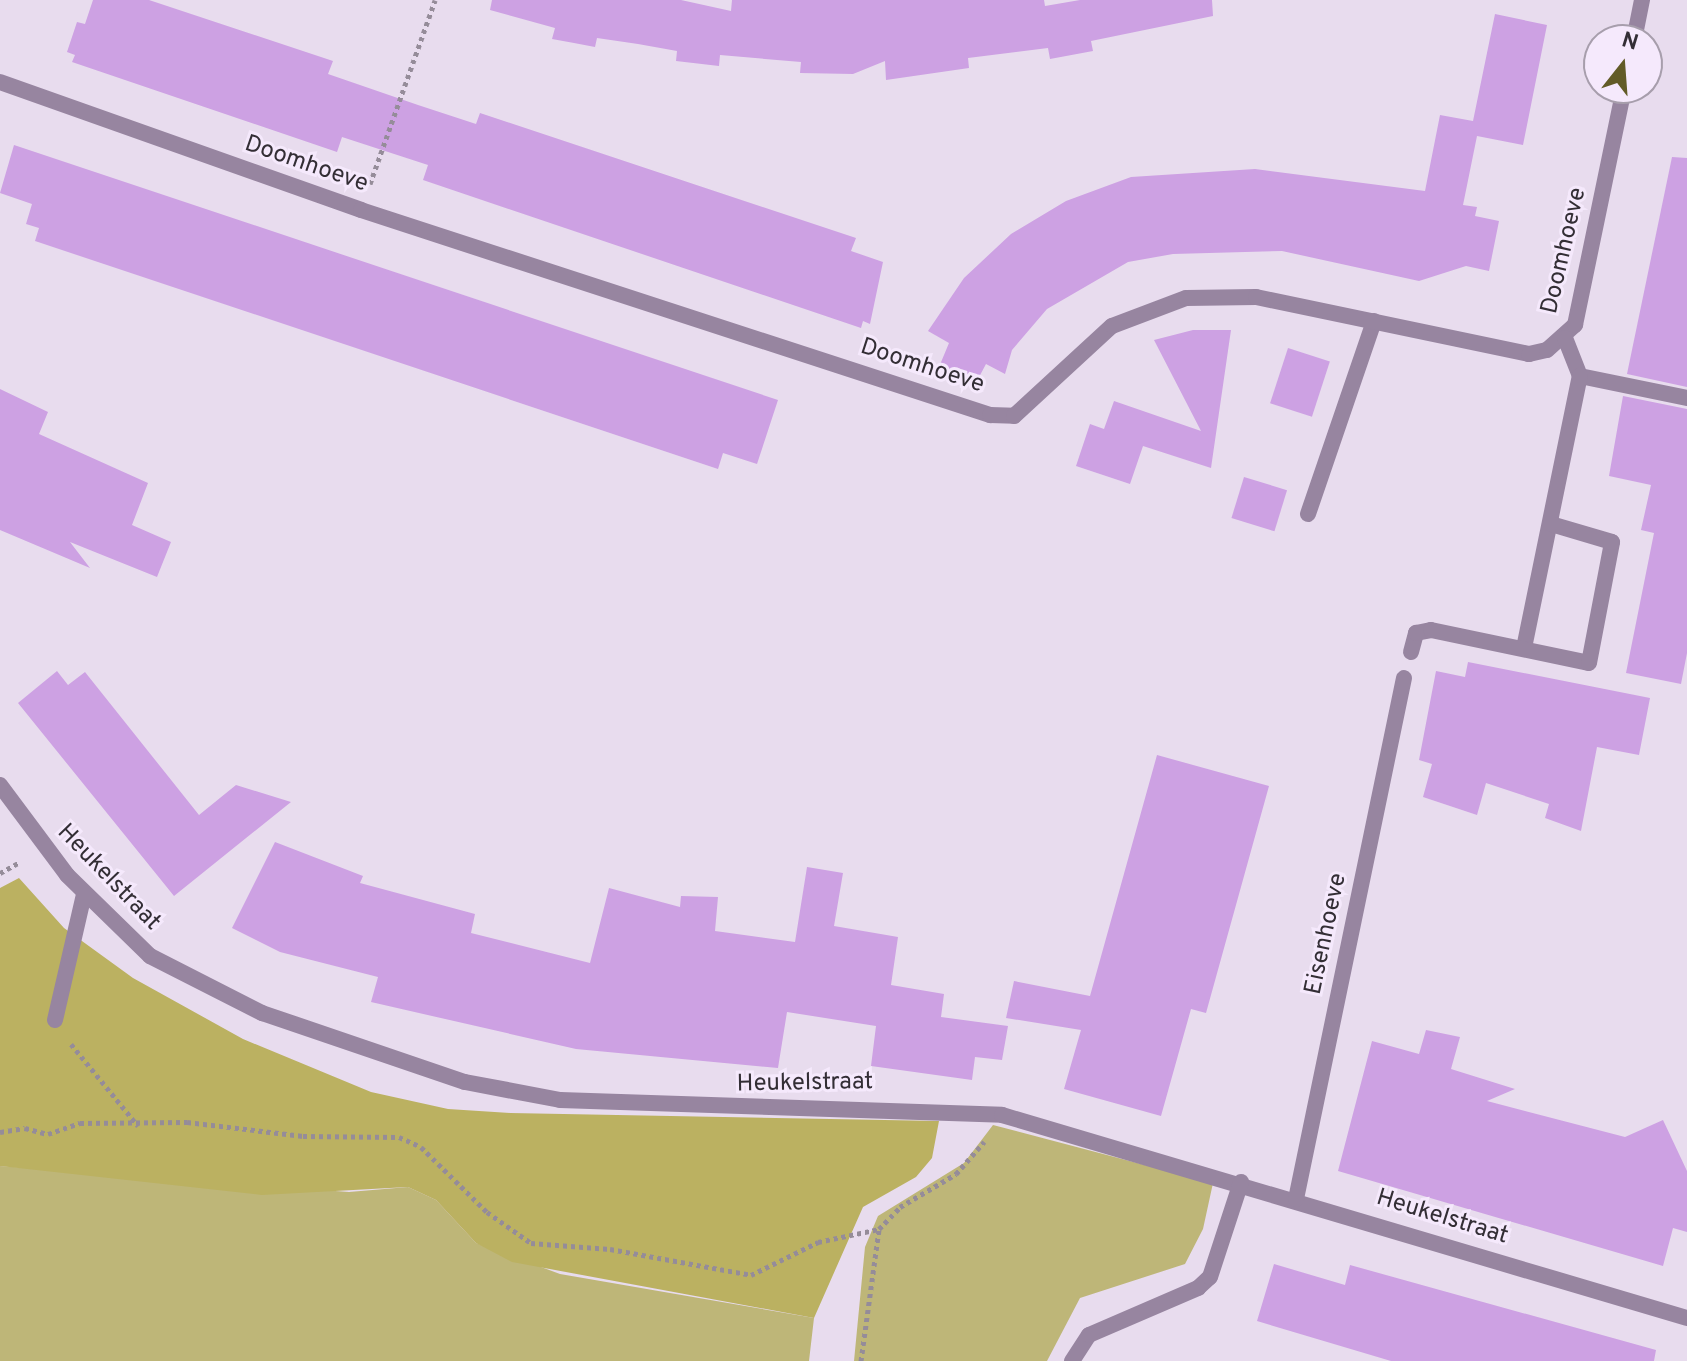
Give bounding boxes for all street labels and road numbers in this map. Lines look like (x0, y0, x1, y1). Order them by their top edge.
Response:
street label: Doomhoeve (240, 130, 372, 200)
street label: Doomhoeve (1536, 185, 1594, 317)
street label: Doomhoeve (856, 333, 988, 401)
street label: Heukelstraat (50, 819, 166, 937)
street label: Eisenhoeve (1300, 871, 1354, 997)
street label: Heukelstraat (736, 1068, 874, 1100)
street label: Heukelstraat (1372, 1184, 1512, 1252)

